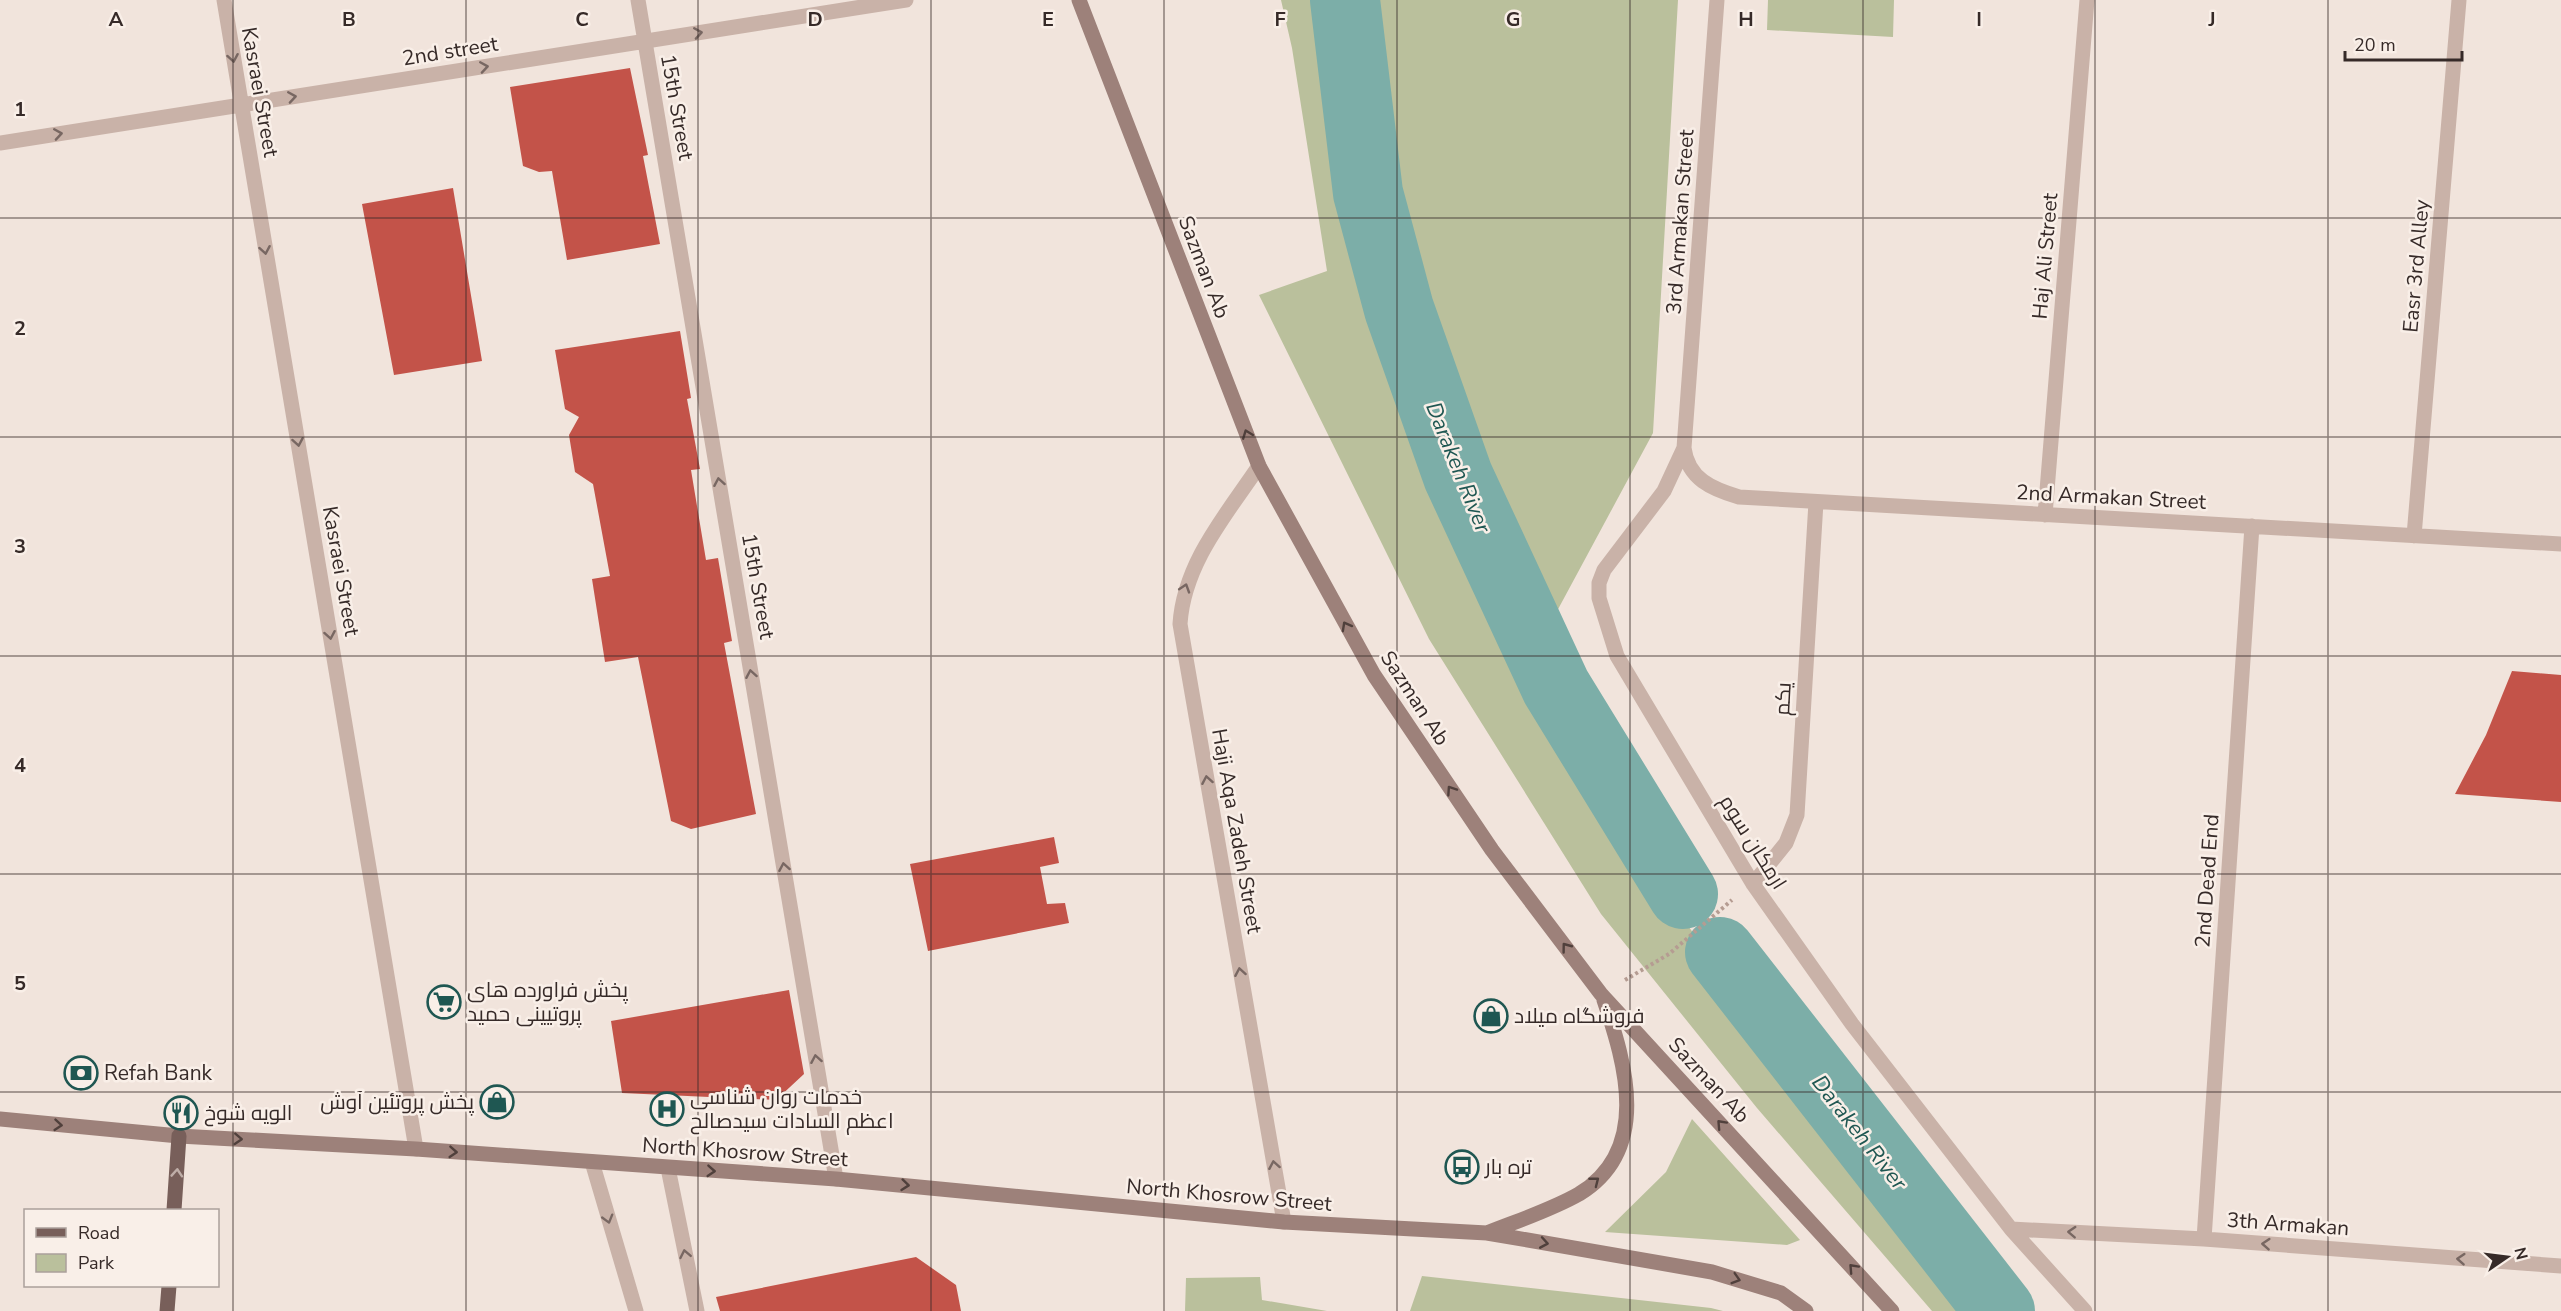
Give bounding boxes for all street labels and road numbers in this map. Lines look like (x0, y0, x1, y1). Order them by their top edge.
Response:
street label: Kasraei Street (235, 25, 285, 160)
street label: 2nd street (400, 30, 501, 72)
street label: 15th Street (654, 52, 700, 163)
street label: 3rd Armakan Street (1660, 128, 1700, 316)
street label: Haj Ali Street (2026, 191, 2065, 320)
street label: Easr 3rd Alley (2396, 198, 2436, 334)
street label: Sazman Ab (1172, 212, 1236, 322)
street label: 2nd Armakan Street (2015, 478, 2207, 516)
street label: Kasraei Street (316, 504, 366, 639)
street label: 15th Street (735, 531, 781, 642)
street label: Sazman Ab (1374, 645, 1456, 751)
street label: یکم (1768, 681, 1798, 716)
street label: Haji Aqa Zadeh Street (1205, 726, 1269, 936)
street label: ارمکان سوم (1713, 789, 1793, 895)
street label: 2nd Dead End (2188, 813, 2226, 949)
street label: Sazman Ab (1662, 1031, 1756, 1129)
street label: North Khosrow Street (641, 1131, 849, 1173)
street label: North Khosrow Street (1125, 1172, 1333, 1218)
street label: 3th Armakan (2226, 1206, 2350, 1242)

